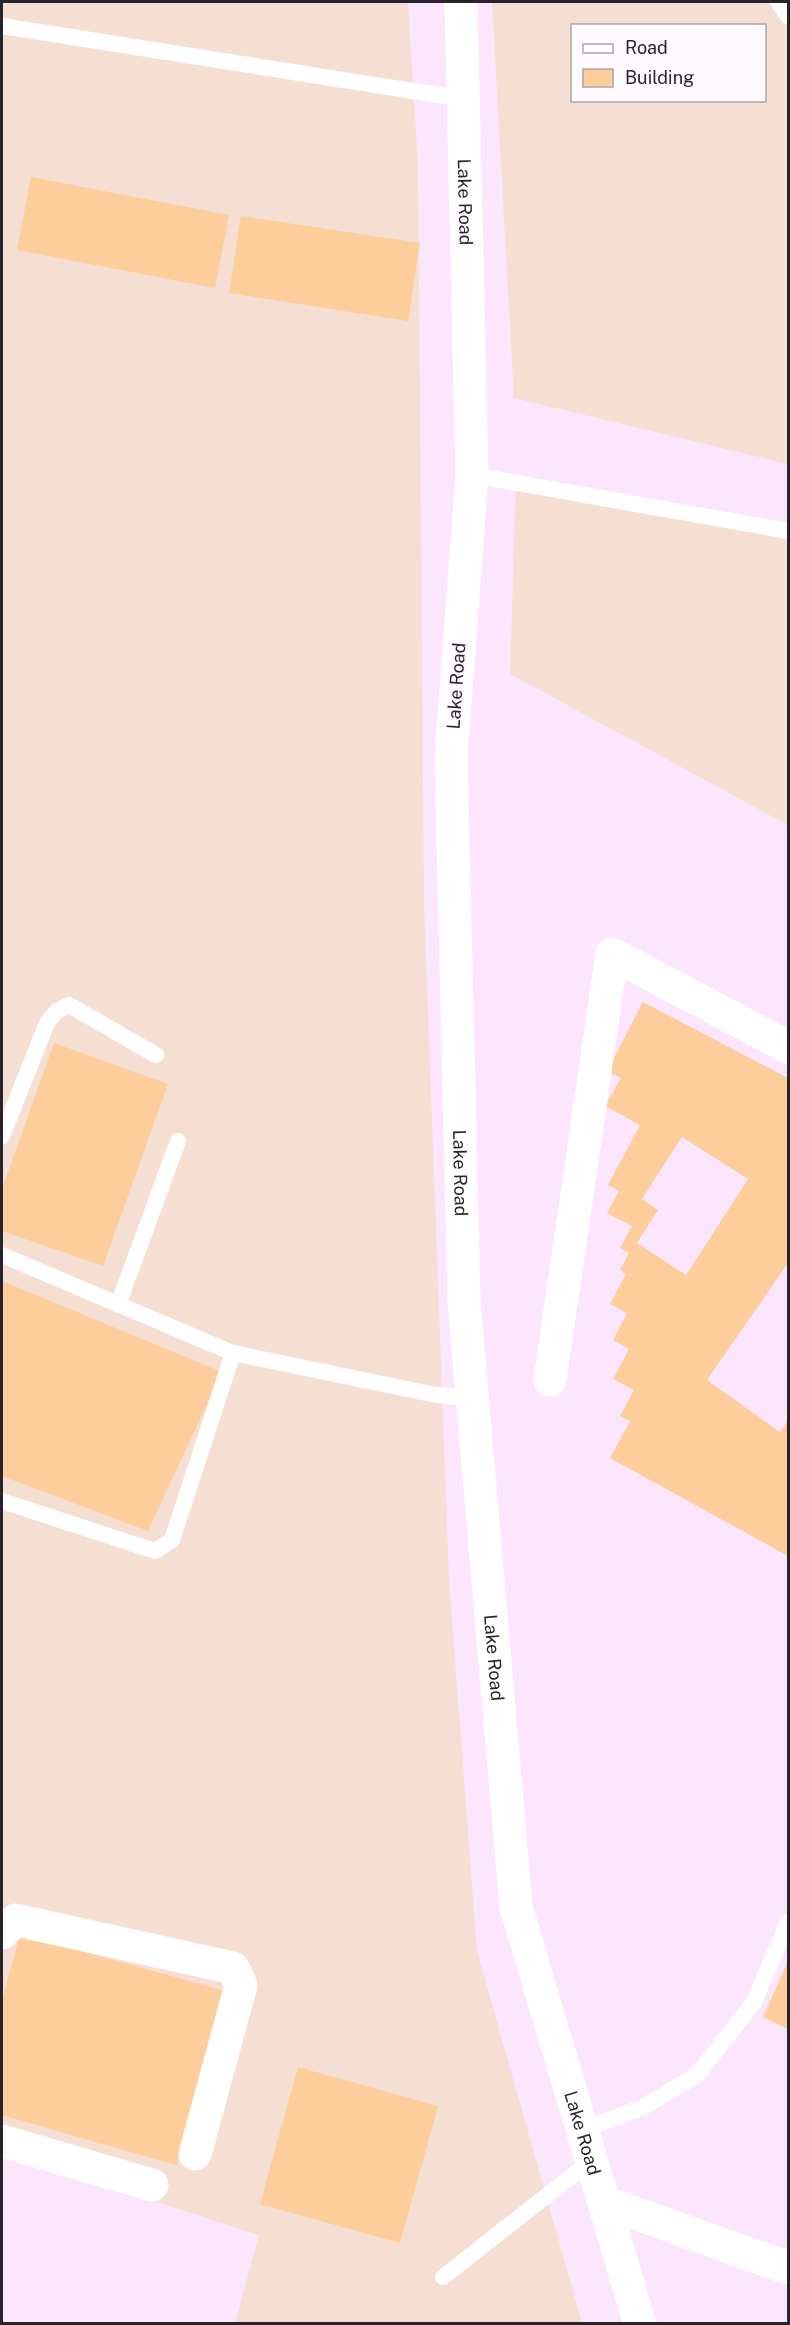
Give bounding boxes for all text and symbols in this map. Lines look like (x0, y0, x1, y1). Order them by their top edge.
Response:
legend (571, 24, 766, 102)
text: Road (625, 37, 668, 58)
text: Building (625, 67, 694, 88)
street label: Lake Road (454, 158, 477, 246)
street label: Lake Road (442, 642, 470, 730)
street label: Lake Road (449, 1129, 472, 1217)
street label: Lake Road (480, 1613, 509, 1702)
street label: Lake Road (561, 2088, 606, 2178)

